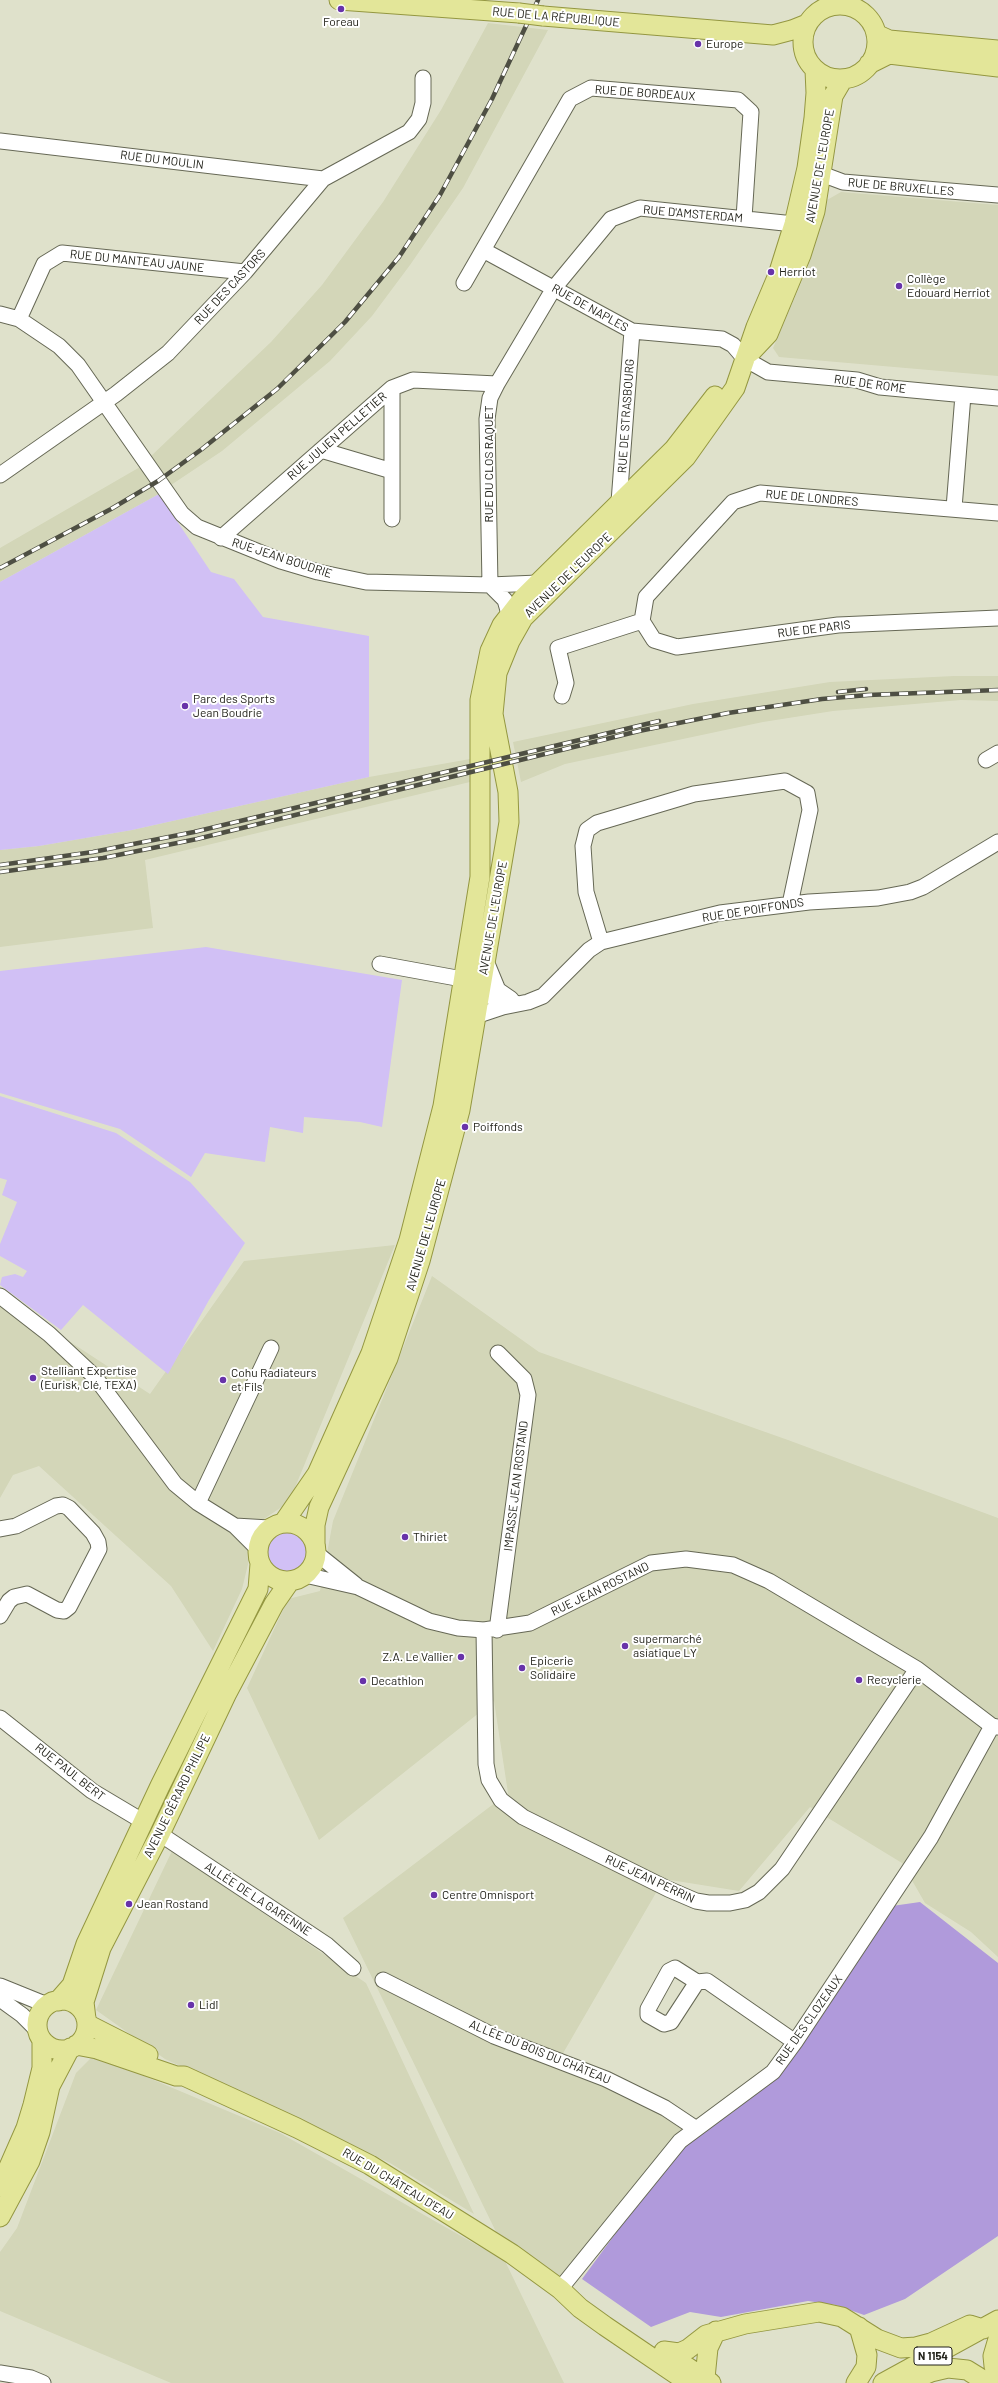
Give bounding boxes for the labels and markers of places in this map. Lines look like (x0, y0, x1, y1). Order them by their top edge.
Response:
marker: Foreau (336, 4, 346, 14)
place label: Foreau (323, 15, 359, 29)
place label: Europe (706, 37, 743, 51)
marker: Europe (693, 39, 703, 49)
place label: Herriot (779, 265, 816, 279)
marker: Herriot (766, 267, 776, 277)
place label: Collège Edouard Herriot (907, 272, 990, 300)
marker: Collège Edouard Herriot (894, 281, 904, 291)
place label: Parc des Sports Jean Boudrie (193, 692, 275, 720)
marker: Parc des Sports Jean Boudrie (180, 701, 190, 711)
place label: Poiffonds (473, 1120, 523, 1134)
marker: Poiffonds (460, 1122, 470, 1132)
place label: Stelliant Expertise (Eurisk, Clé, TEXA) (41, 1364, 137, 1392)
place label: Cohu Radiateurs et Fils (231, 1366, 316, 1394)
marker: Stelliant Expertise (Eurisk, Clé, TEXA) (28, 1373, 38, 1383)
marker: Cohu Radiateurs et Fils (218, 1375, 228, 1385)
place label: Thiriet (413, 1530, 447, 1544)
marker: Thiriet (400, 1532, 410, 1542)
place label: supermarché asiatique LY (633, 1632, 702, 1660)
marker: supermarché asiatique LY (620, 1641, 630, 1651)
place label: Z.A. Le Vallier (382, 1650, 453, 1664)
marker: Z.A. Le Vallier (456, 1652, 466, 1662)
place label: Epicerie Solidaire (530, 1654, 576, 1682)
marker: Epicerie Solidaire (517, 1663, 527, 1673)
place label: Recyclerie (867, 1673, 921, 1687)
place label: Decathlon (371, 1674, 424, 1688)
marker: Recyclerie (854, 1675, 864, 1685)
marker: Decathlon (358, 1676, 368, 1686)
place label: Centre Omnisport (442, 1888, 534, 1902)
marker: Centre Omnisport (429, 1890, 439, 1900)
place label: Jean Rostand (137, 1897, 208, 1911)
marker: Jean Rostand (124, 1899, 134, 1909)
place label: Lidl (199, 1998, 218, 2012)
marker: Lidl (186, 2000, 196, 2010)

